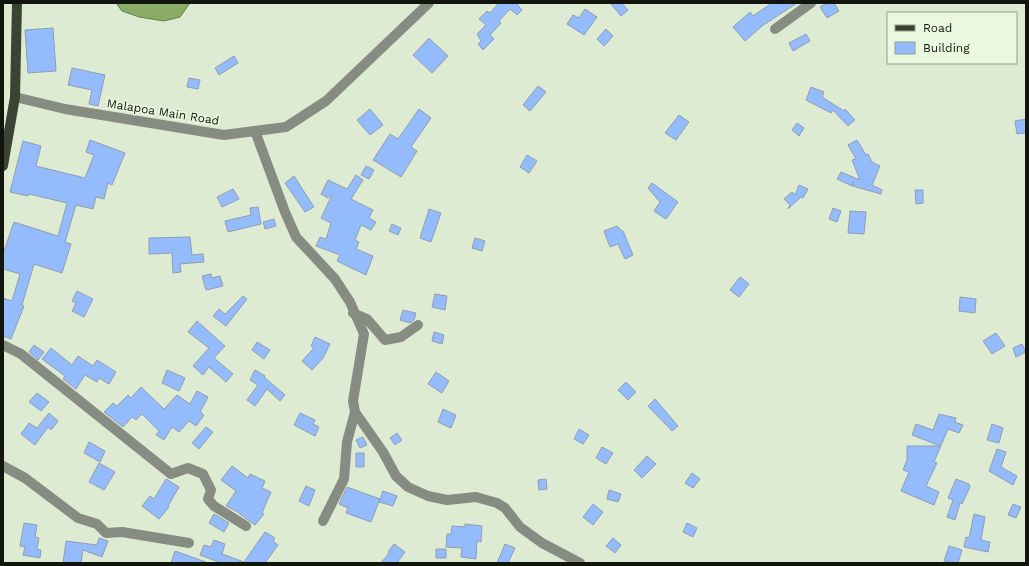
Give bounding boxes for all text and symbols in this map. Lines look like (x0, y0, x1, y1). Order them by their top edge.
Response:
legend (887, 12, 1017, 64)
text: Road (923, 21, 952, 35)
text: Building (923, 41, 970, 55)
street label: Malapoa Main Road (106, 96, 220, 128)

